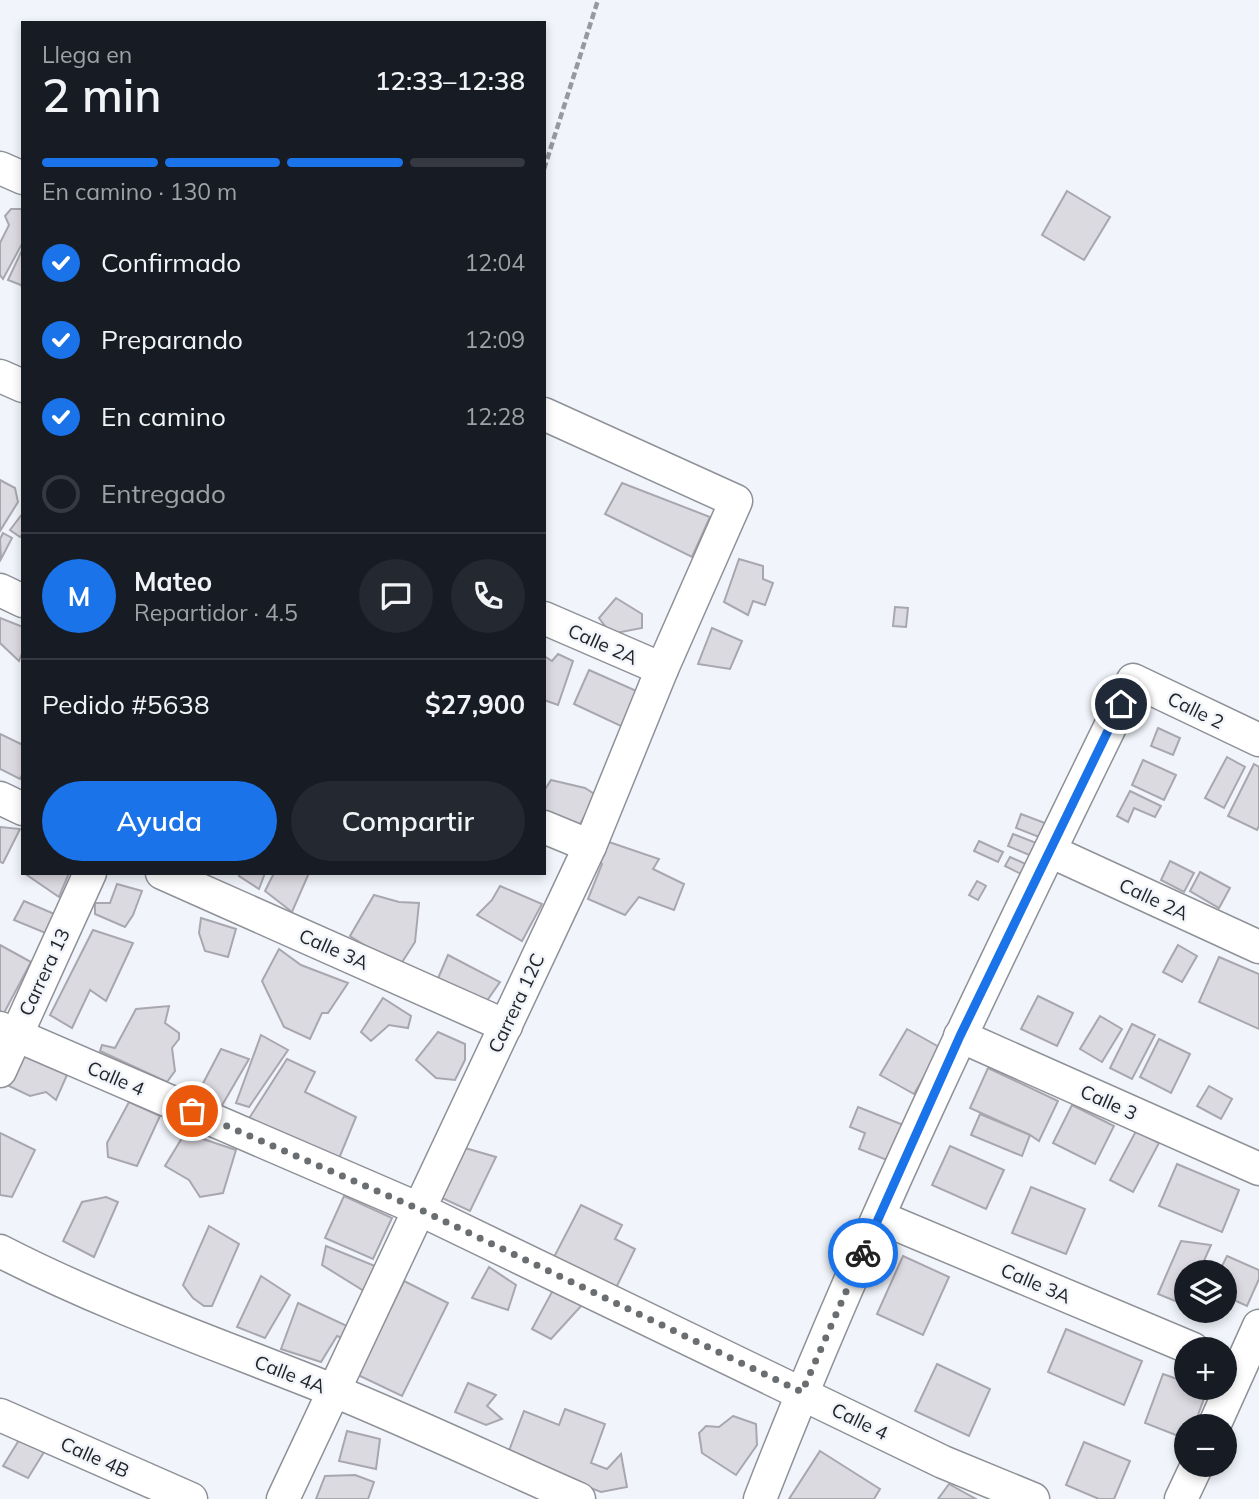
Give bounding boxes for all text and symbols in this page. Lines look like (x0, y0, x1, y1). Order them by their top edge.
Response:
text: Llega en (42, 40, 132, 69)
text: 12:33–12:38 (375, 64, 525, 97)
text: 2 min (42, 66, 161, 124)
text: En camino · 130 m (42, 177, 237, 206)
icon: check (42, 244, 80, 282)
text: Confirmado (101, 246, 241, 279)
text: 12:04 (465, 248, 525, 277)
icon: check (42, 321, 80, 359)
text: Preparando (101, 323, 243, 356)
text: 12:09 (465, 325, 525, 354)
icon: check (42, 398, 80, 436)
text: En camino (101, 400, 226, 433)
text: 12:28 (465, 402, 525, 431)
text: Entregado (101, 477, 226, 510)
button: chat (359, 559, 433, 633)
button: phone (451, 559, 525, 633)
text: Mateo (134, 565, 212, 598)
text: M (68, 580, 90, 613)
text: Repartidor · 4.5 (134, 598, 298, 627)
street label: Calle 2A (564, 618, 642, 670)
pin (1091, 674, 1151, 734)
icon: home (1102, 685, 1140, 723)
street label: Calle 2 (1164, 686, 1228, 734)
text: Pedido #5638 (42, 688, 210, 721)
text: $27,900 (425, 688, 525, 721)
button: Ayuda (42, 781, 277, 861)
button: Compartir (291, 781, 525, 861)
street label: Calle 2A (1115, 873, 1193, 925)
street label: Calle 3A (295, 923, 373, 975)
street label: Carrera 13 (13, 924, 75, 1020)
street label: Carrera 12C (483, 949, 549, 1057)
street label: Calle 4 (84, 1055, 148, 1101)
street label: Calle 3 (1077, 1079, 1141, 1125)
pin (162, 1081, 222, 1141)
icon: bag (173, 1092, 211, 1130)
courier (828, 1218, 898, 1288)
icon: bike (844, 1234, 882, 1272)
street label: Calle 3A (997, 1258, 1075, 1308)
map controls (1174, 1260, 1237, 1477)
button: layers (1174, 1260, 1237, 1323)
button: + (1174, 1337, 1237, 1400)
street label: Calle 4A (251, 1350, 329, 1398)
street label: Calle 4 (828, 1397, 892, 1445)
button: − (1174, 1414, 1237, 1477)
street label: Calle 4B (57, 1431, 133, 1483)

